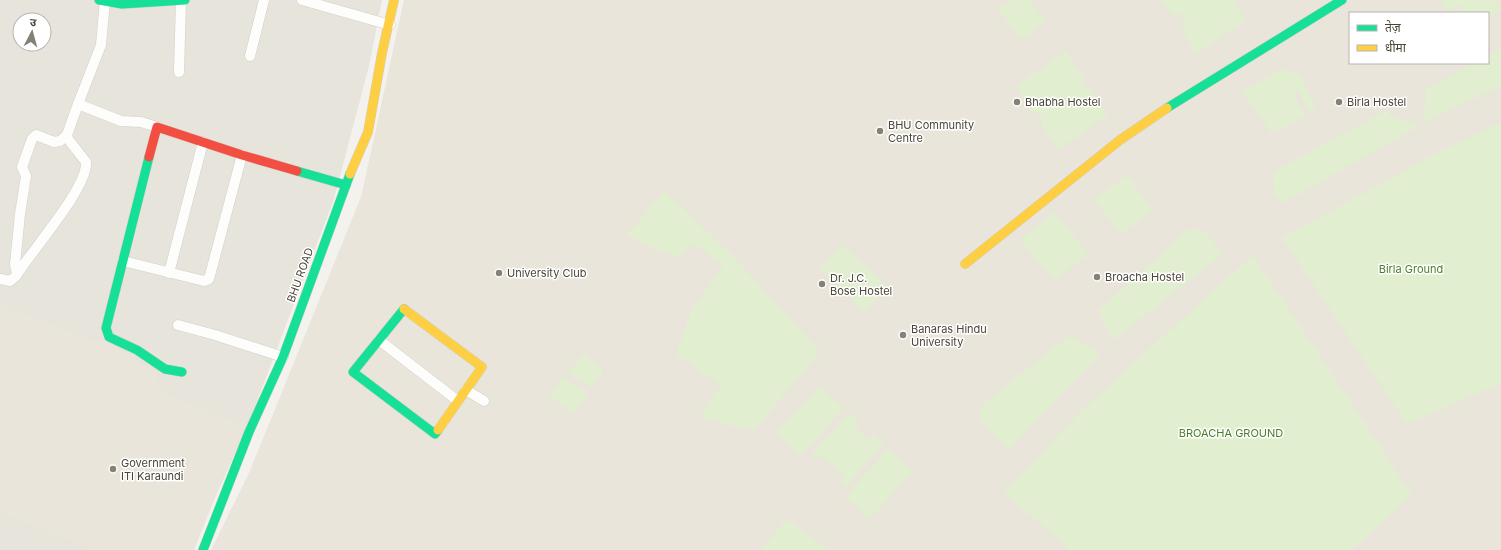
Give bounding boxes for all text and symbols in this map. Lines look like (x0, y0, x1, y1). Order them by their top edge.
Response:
north arrow (12, 12, 52, 52)
legend (1349, 12, 1489, 64)
text: उ (29, 15, 38, 29)
text: तेज़ (1385, 20, 1402, 35)
text: धीमा (1385, 40, 1407, 55)
place label: Bhabha Hostel (1025, 95, 1101, 109)
place label: Birla Hostel (1347, 95, 1406, 109)
marker: Bhabha Hostel (1012, 97, 1022, 107)
marker: Birla Hostel (1334, 97, 1344, 107)
place label: BHU Community Centre (888, 118, 974, 145)
marker: BHU Community Centre (875, 126, 885, 136)
street label: BHU ROAD (284, 246, 316, 304)
park label: Birla Ground (1379, 262, 1443, 276)
place label: University Club (507, 266, 587, 280)
marker: University Club (494, 268, 504, 278)
place label: Broacha Hostel (1105, 270, 1184, 284)
place label: Dr. J.C. Bose Hostel (830, 271, 892, 298)
marker: Broacha Hostel (1092, 272, 1102, 282)
marker: Dr. J.C. Bose Hostel (817, 279, 827, 289)
place label: Banaras Hindu University (911, 322, 987, 349)
marker: Banaras Hindu University (898, 330, 908, 340)
park label: BROACHA GROUND (1179, 426, 1283, 440)
place label: Government ITI Karaundi (121, 456, 185, 483)
marker: Government ITI Karaundi (108, 464, 118, 474)

